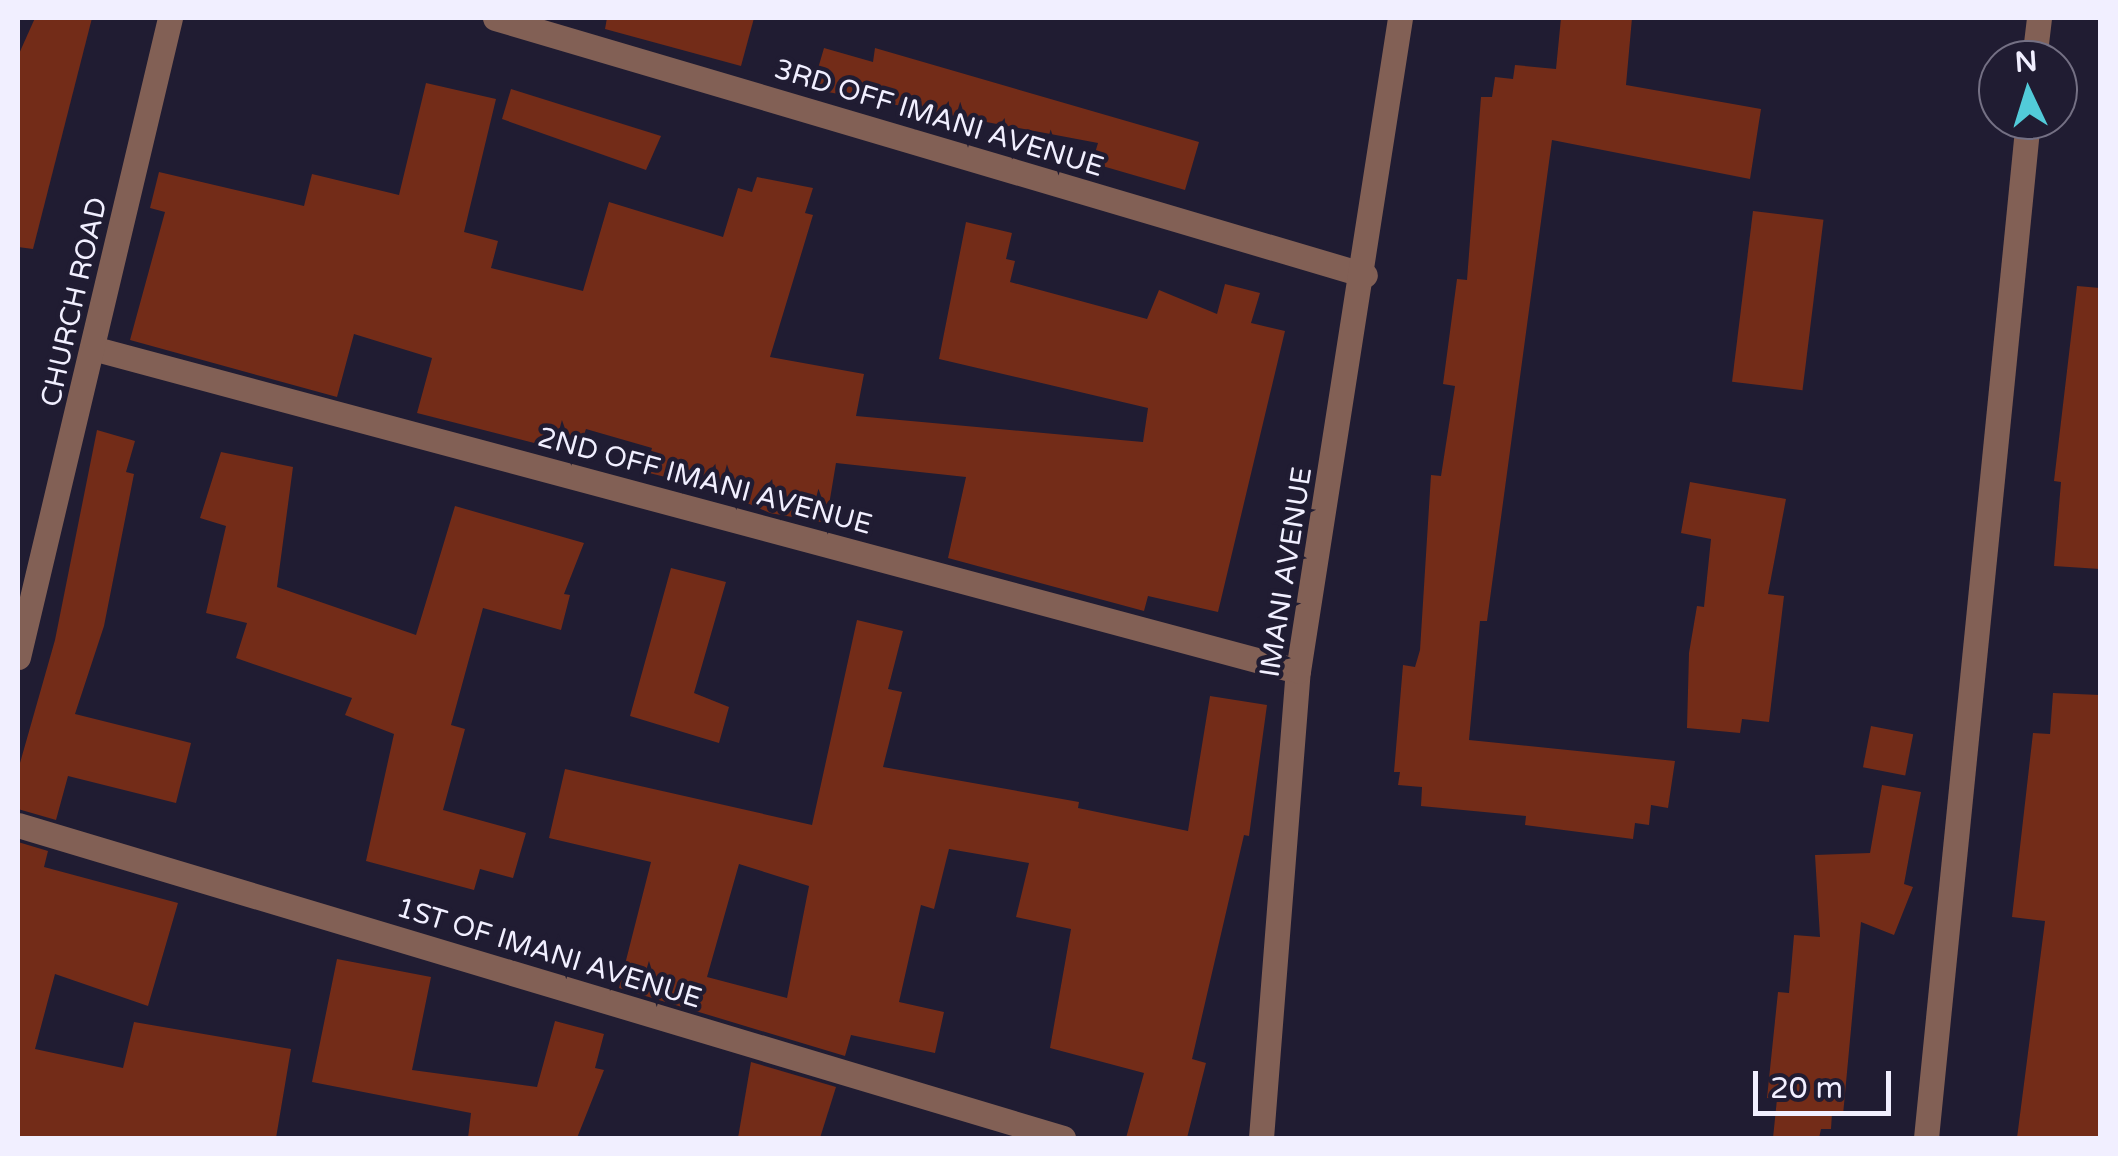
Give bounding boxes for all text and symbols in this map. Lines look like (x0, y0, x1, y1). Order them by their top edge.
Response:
north arrow (1978, 40, 2078, 140)
text: N (2014, 44, 2038, 80)
street label: 3RD OFF IMANI AVENUE (771, 52, 1107, 184)
street label: CHURCH ROAD (34, 194, 114, 410)
street label: 2ND OFF IMANI AVENUE (534, 420, 876, 542)
street label: IMANI AVENUE (1253, 465, 1319, 679)
street label: 1ST OF IMANI AVENUE (392, 891, 706, 1015)
scale bar (1758, 1051, 1896, 1113)
text: 20 m (1770, 1070, 1843, 1107)

